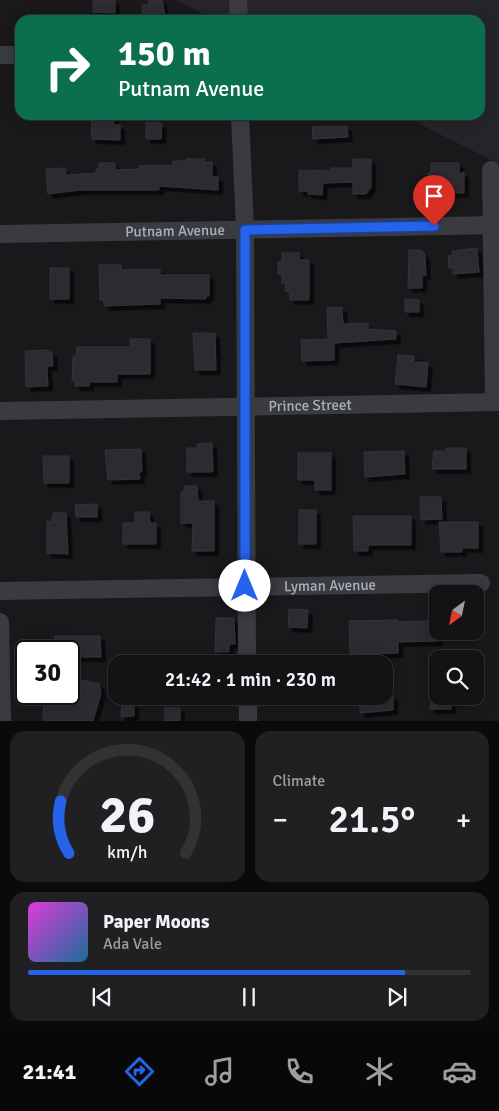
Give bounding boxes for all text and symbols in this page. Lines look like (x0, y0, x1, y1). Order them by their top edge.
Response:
text: 150 m (118, 32, 211, 75)
icon: right (35, 35, 100, 100)
text: Putnam Avenue (118, 75, 264, 102)
pin (413, 175, 455, 226)
icon: arrive (420, 182, 448, 210)
street label: Putnam Avenue (125, 221, 225, 241)
street label: Prince Street (268, 396, 352, 415)
position arrow (218, 559, 270, 611)
street label: Lyman Avenue (284, 576, 376, 595)
north arrow (429, 585, 484, 640)
map controls (429, 585, 484, 705)
speed limit sign: 30 (15, 640, 80, 705)
button: search (429, 650, 484, 705)
text: 21:42 · 1 min · 230 m (165, 668, 336, 692)
text: Climate (273, 771, 325, 791)
text: 26 (99, 783, 155, 847)
text: 21.5° (328, 796, 415, 843)
text: − (273, 803, 288, 837)
text: + (456, 803, 471, 837)
text: km/h (107, 841, 147, 863)
text: Paper Moons (103, 910, 209, 934)
text: Ada Vale (103, 934, 162, 954)
icon: previous (88, 983, 116, 1011)
icon: pause (235, 983, 263, 1011)
icon: next (383, 983, 411, 1011)
icon: directions (122, 1054, 157, 1089)
icon: music (202, 1054, 237, 1089)
icon: phone (282, 1054, 317, 1089)
icon: climate (362, 1054, 397, 1089)
icon: car (442, 1054, 477, 1089)
text: 21:41 (23, 1058, 77, 1085)

